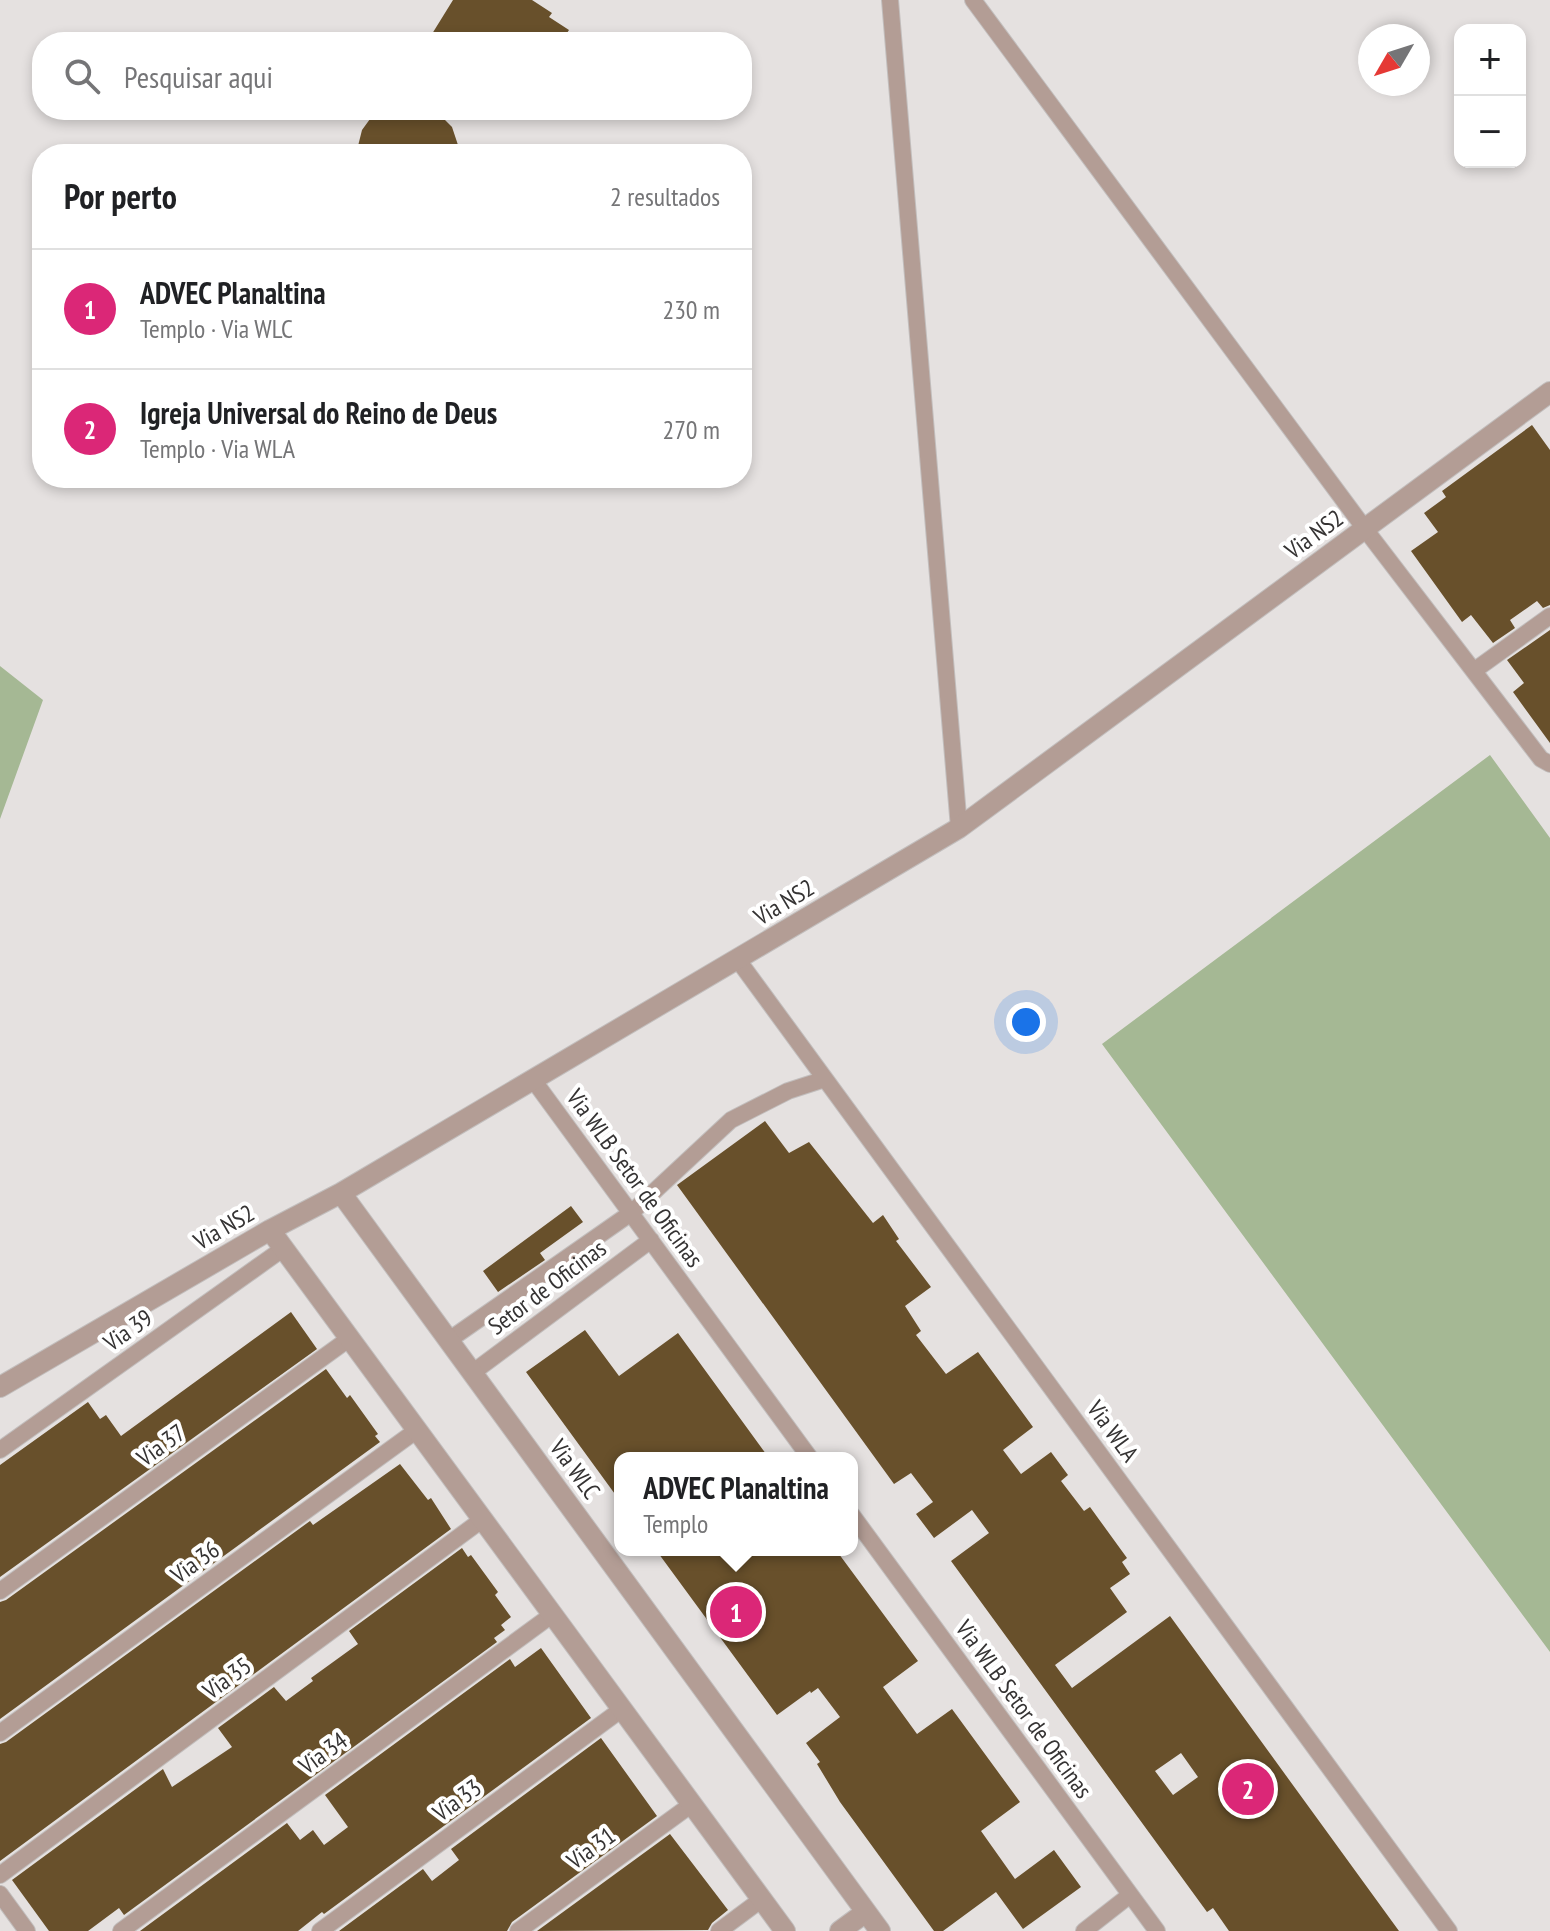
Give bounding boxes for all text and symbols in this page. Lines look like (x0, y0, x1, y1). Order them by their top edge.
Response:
north arrow (1358, 24, 1430, 96)
map controls (1454, 24, 1526, 168)
button: + (1454, 24, 1526, 96)
search box (32, 32, 752, 120)
icon: search (60, 54, 104, 98)
text: Pesquisar aqui (124, 57, 273, 96)
button: − (1454, 96, 1526, 168)
text: Por perto (64, 174, 177, 218)
text: 2 resultados (610, 180, 720, 213)
text: ADVEC Planaltina (140, 273, 326, 312)
text: 1 (84, 293, 96, 326)
text: 230 m (662, 293, 720, 326)
text: Templo · Via WLC (140, 312, 293, 345)
text: Igreja Universal do Reino de Deus (140, 393, 497, 432)
text: 2 (84, 413, 96, 446)
text: 270 m (662, 413, 720, 446)
text: Templo · Via WLA (140, 432, 295, 465)
street label: Via NS2 (1278, 502, 1349, 566)
street label: Via NS2 (747, 872, 820, 933)
your location (1006, 1002, 1046, 1042)
street label: Via WLB Setor de Oficinas (559, 1082, 710, 1273)
street label: Via NS2 (187, 1197, 260, 1257)
street label: Setor de Oficinas (482, 1233, 612, 1341)
street label: Via 39 (97, 1302, 158, 1358)
street label: Via WLA (1080, 1393, 1146, 1468)
street label: Via 37 (130, 1417, 191, 1474)
street label: Via WLC (542, 1432, 607, 1505)
popup (614, 1452, 858, 1556)
text: ADVEC Planaltina (643, 1468, 829, 1507)
text: Templo (643, 1507, 708, 1540)
street label: Via 36 (164, 1534, 225, 1591)
pin: 1 (710, 1582, 762, 1642)
street label: Via WLB Setor de Oficinas (948, 1613, 1099, 1804)
street label: Via 35 (196, 1650, 257, 1707)
street label: Via 34 (292, 1725, 354, 1782)
pin: 2 (1222, 1759, 1274, 1819)
street label: Via 33 (426, 1772, 487, 1829)
street label: Via 31 (560, 1820, 621, 1877)

